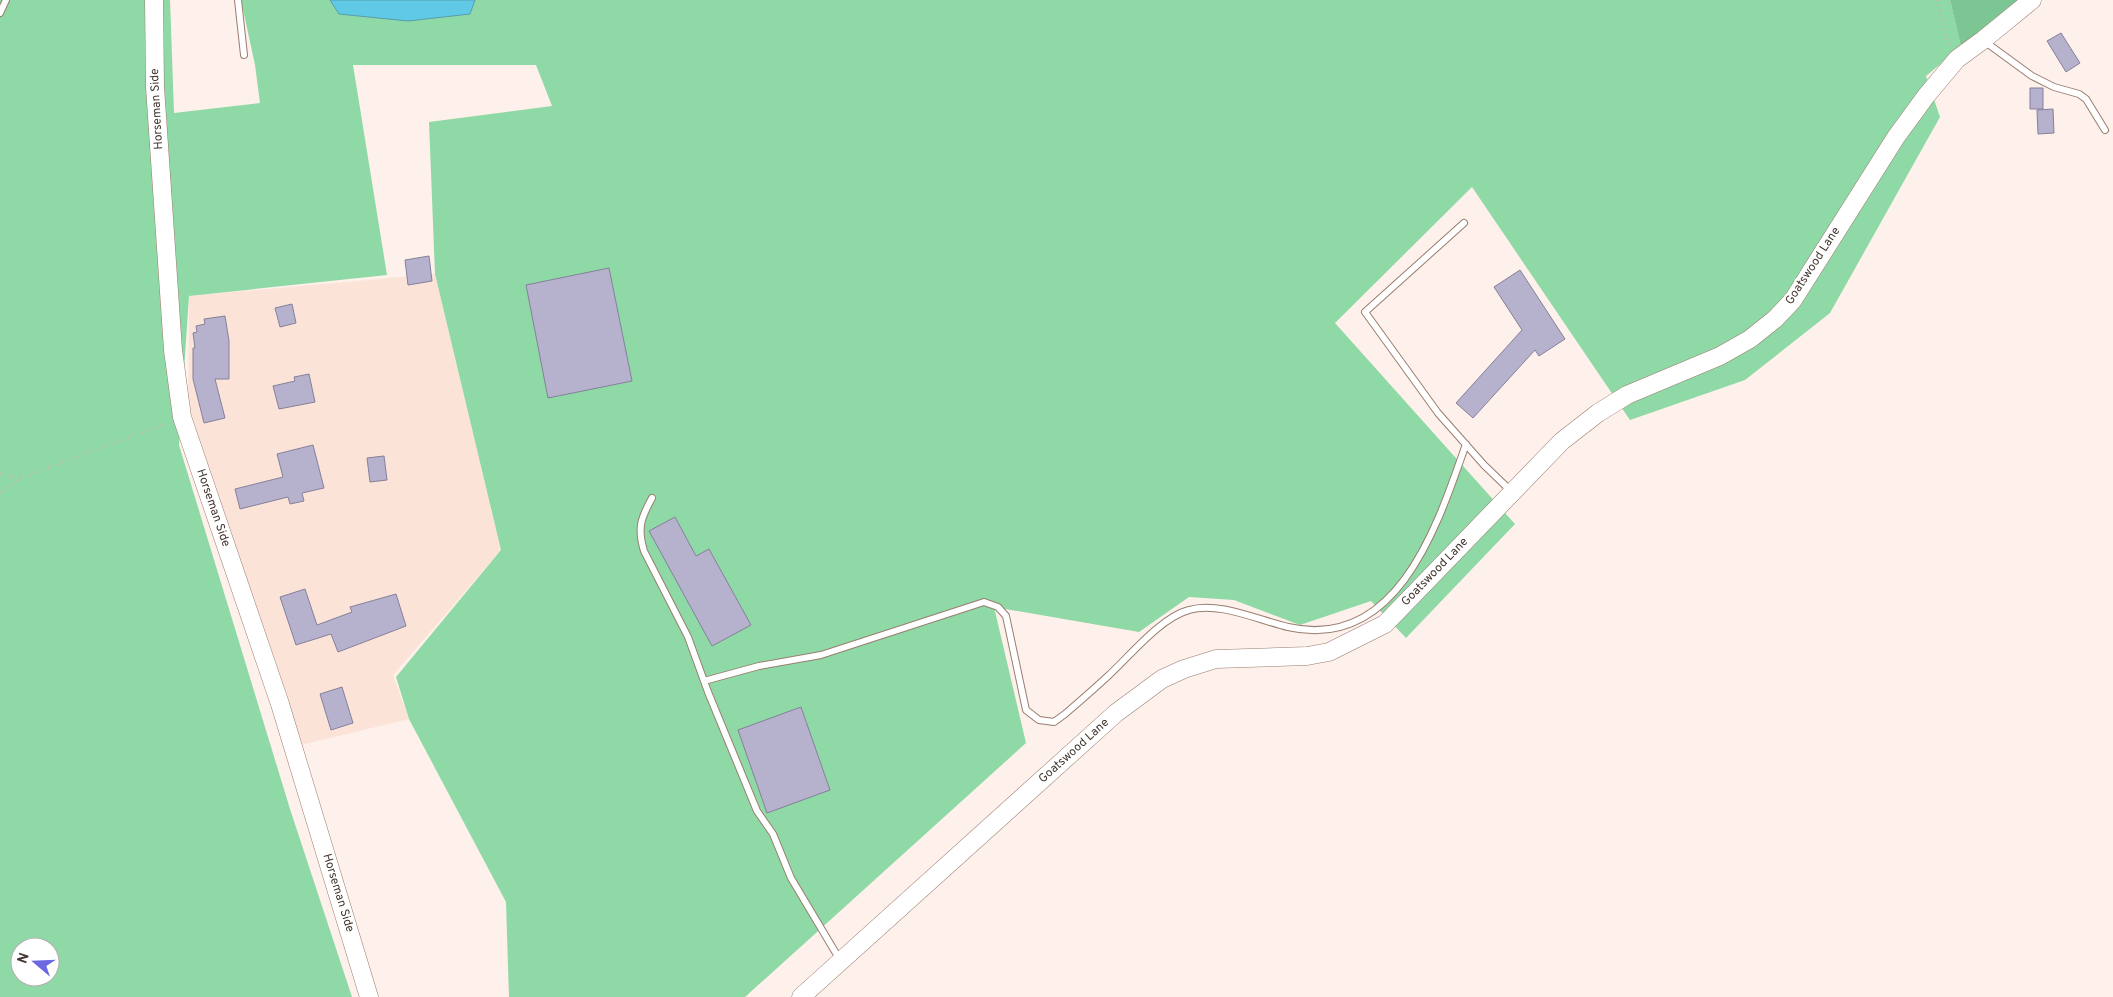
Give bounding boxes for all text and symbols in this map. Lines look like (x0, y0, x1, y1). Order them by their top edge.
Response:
street label: Horseman Side (147, 68, 167, 150)
street label: Goatswood Lane (1782, 224, 1844, 308)
street label: Horseman Side (192, 467, 234, 549)
street label: Goatswood Lane (1398, 534, 1472, 610)
street label: Goatswood Lane (1035, 715, 1113, 787)
street label: Horseman Side (318, 852, 358, 934)
north arrow (10, 937, 60, 987)
text: N (14, 951, 34, 966)

